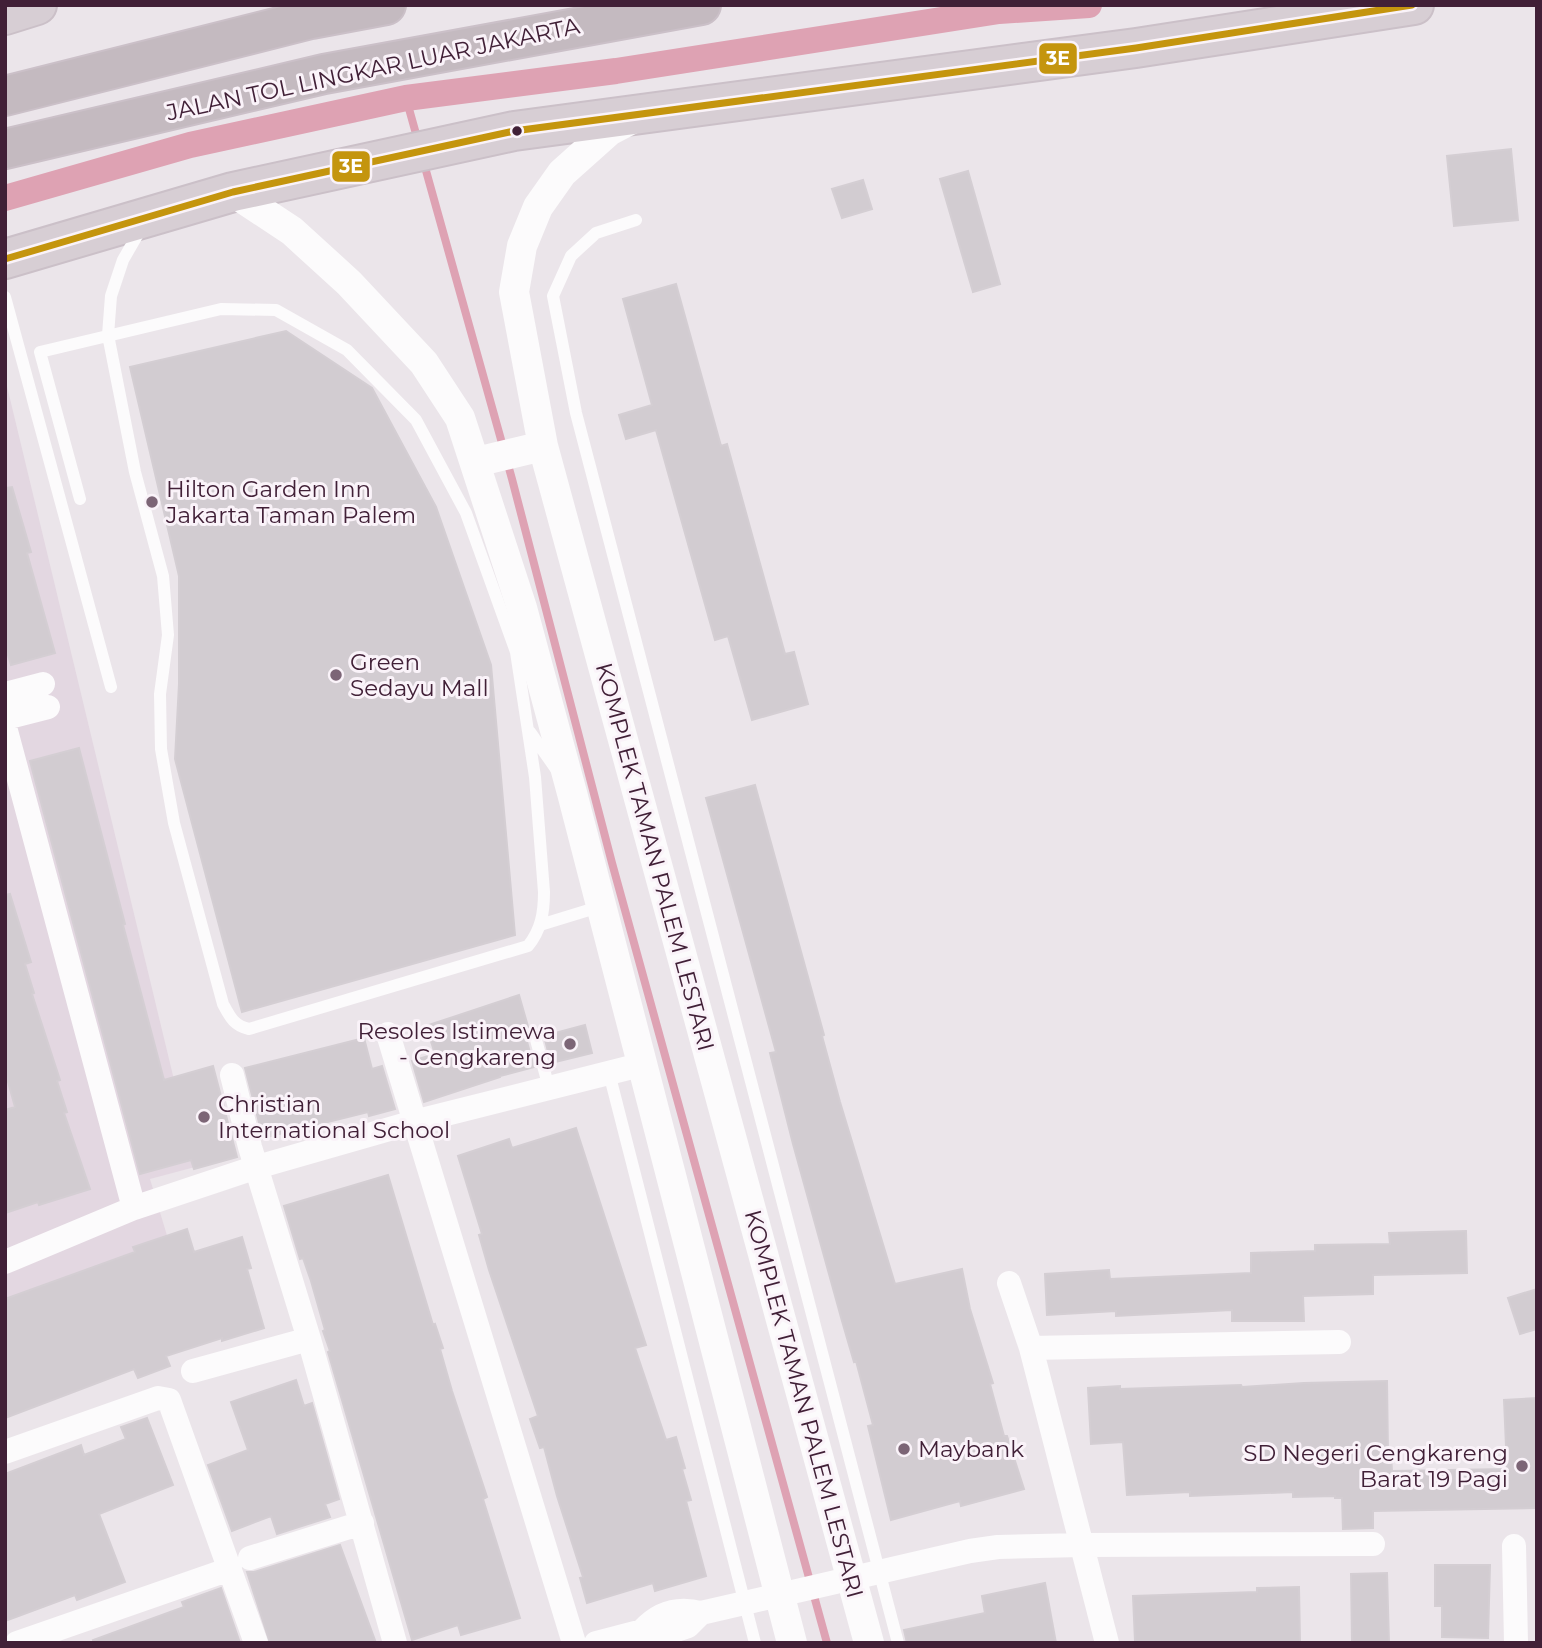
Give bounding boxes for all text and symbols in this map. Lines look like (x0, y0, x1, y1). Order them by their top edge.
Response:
street label: JALAN TOL LINGKAR LUAR JAKARTA (163, 11, 583, 127)
line badge: 3E (1038, 42, 1078, 75)
text: 3E (1045, 47, 1070, 70)
unlabelled marker (510, 124, 524, 138)
line badge: 3E (331, 150, 371, 183)
text: 3E (338, 155, 363, 178)
place label: Hilton Garden Inn Jakarta Taman Palem (165, 475, 416, 529)
marker: Hilton Garden Inn Jakarta Taman Palem (144, 494, 160, 510)
place label: Green Sedayu Mall (350, 648, 489, 702)
street label: KOMPLEK TAMAN PALEM LESTARI (590, 660, 720, 1054)
marker: Green Sedayu Mall (328, 667, 344, 683)
place label: Resoles Istimewa - Cengkareng (357, 1017, 556, 1071)
marker: Resoles Istimewa - Cengkareng (562, 1036, 578, 1052)
place label: Christian International School (218, 1090, 450, 1144)
marker: Christian International School (196, 1109, 212, 1125)
street label: KOMPLEK TAMAN PALEM LESTARI (739, 1207, 869, 1601)
place label: Maybank (918, 1435, 1024, 1463)
place label: SD Negeri Cengkareng Barat 19 Pagi (1243, 1439, 1508, 1493)
marker: Maybank (896, 1441, 912, 1457)
marker: SD Negeri Cengkareng Barat 19 Pagi (1514, 1458, 1530, 1474)

